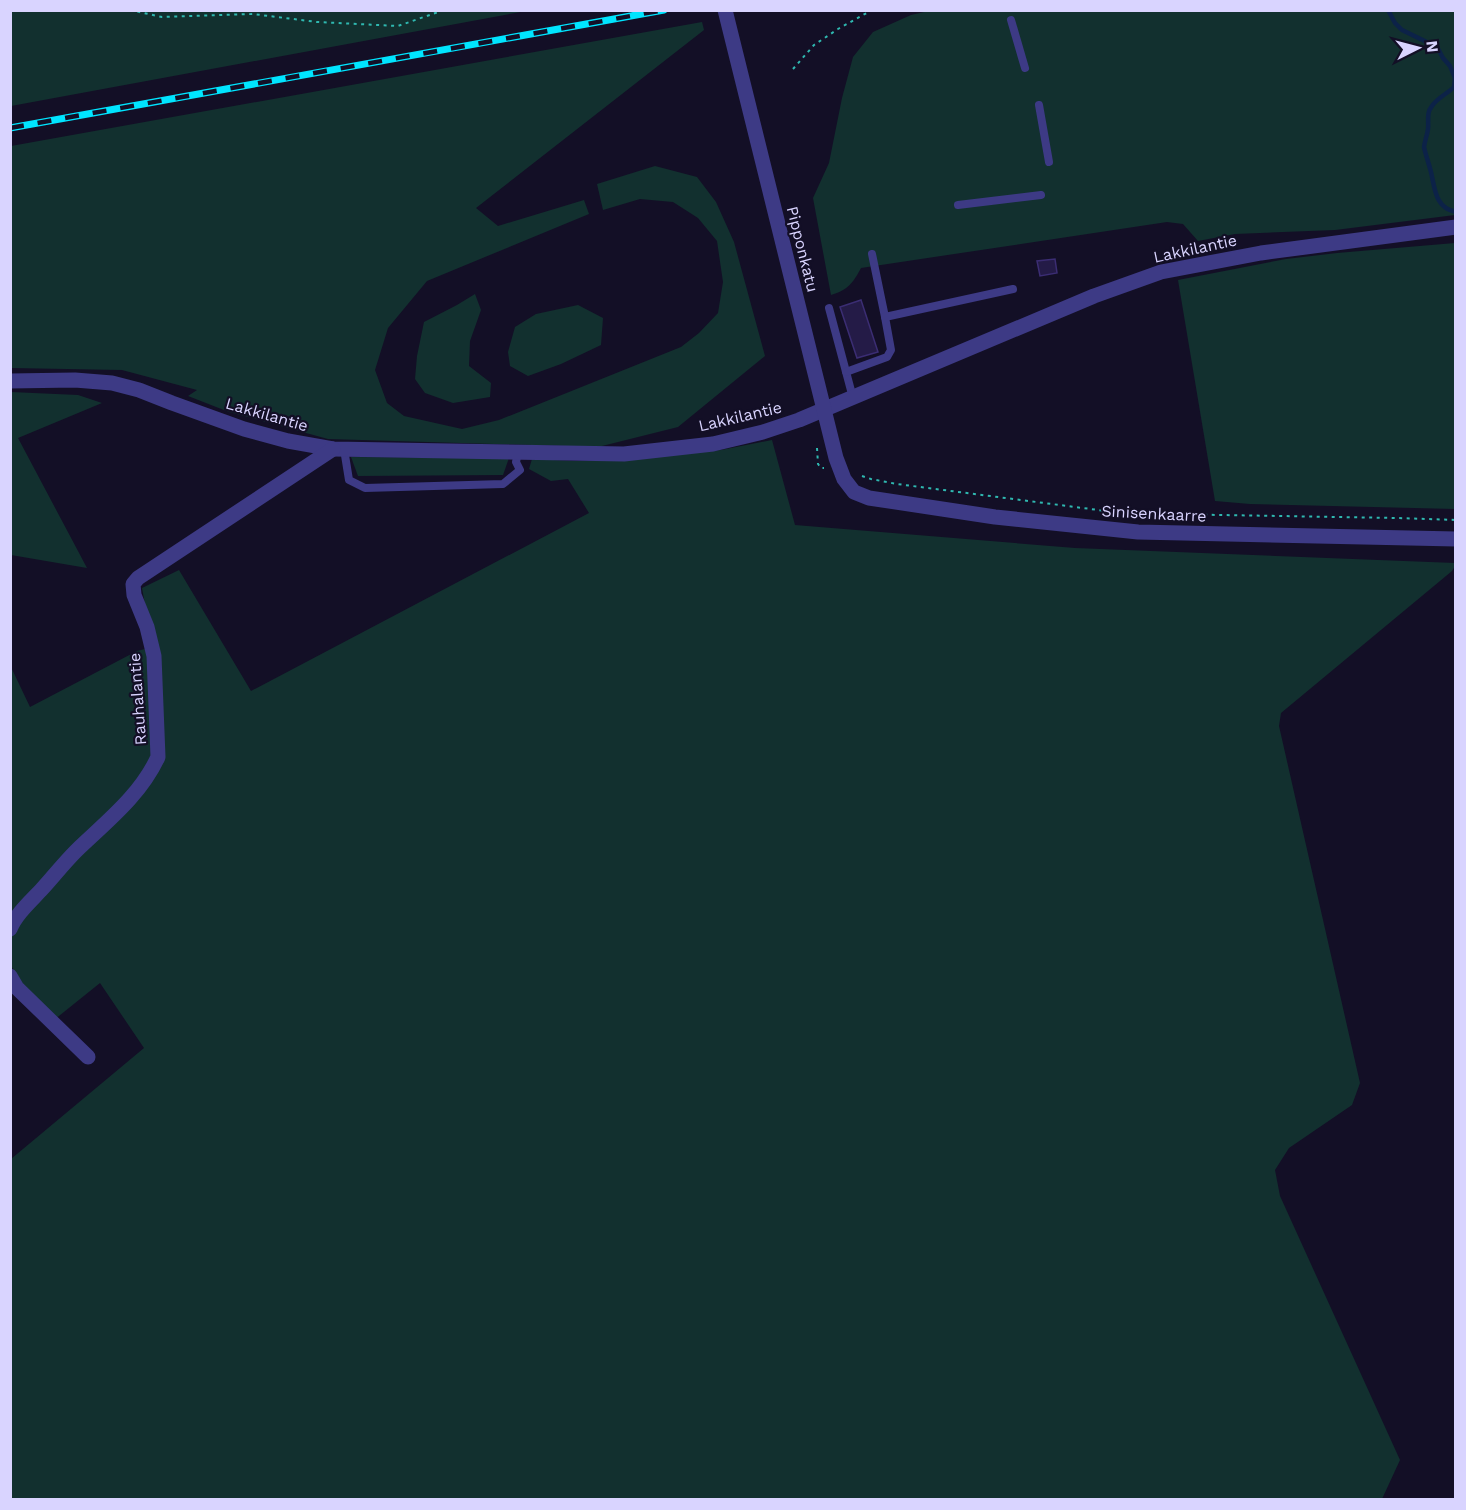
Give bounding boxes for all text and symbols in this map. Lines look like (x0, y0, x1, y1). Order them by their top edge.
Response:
north arrow (1388, 18, 1448, 78)
text: N (1422, 40, 1442, 53)
street label: Pipponkatu (783, 204, 822, 294)
street label: Lakkilantie (1152, 230, 1239, 267)
street label: Lakkilantie (223, 394, 310, 435)
street label: Lakkilantie (697, 398, 784, 435)
street label: Sinisenkaarre (1101, 501, 1207, 526)
street label: Rauhalantie (125, 652, 150, 746)

